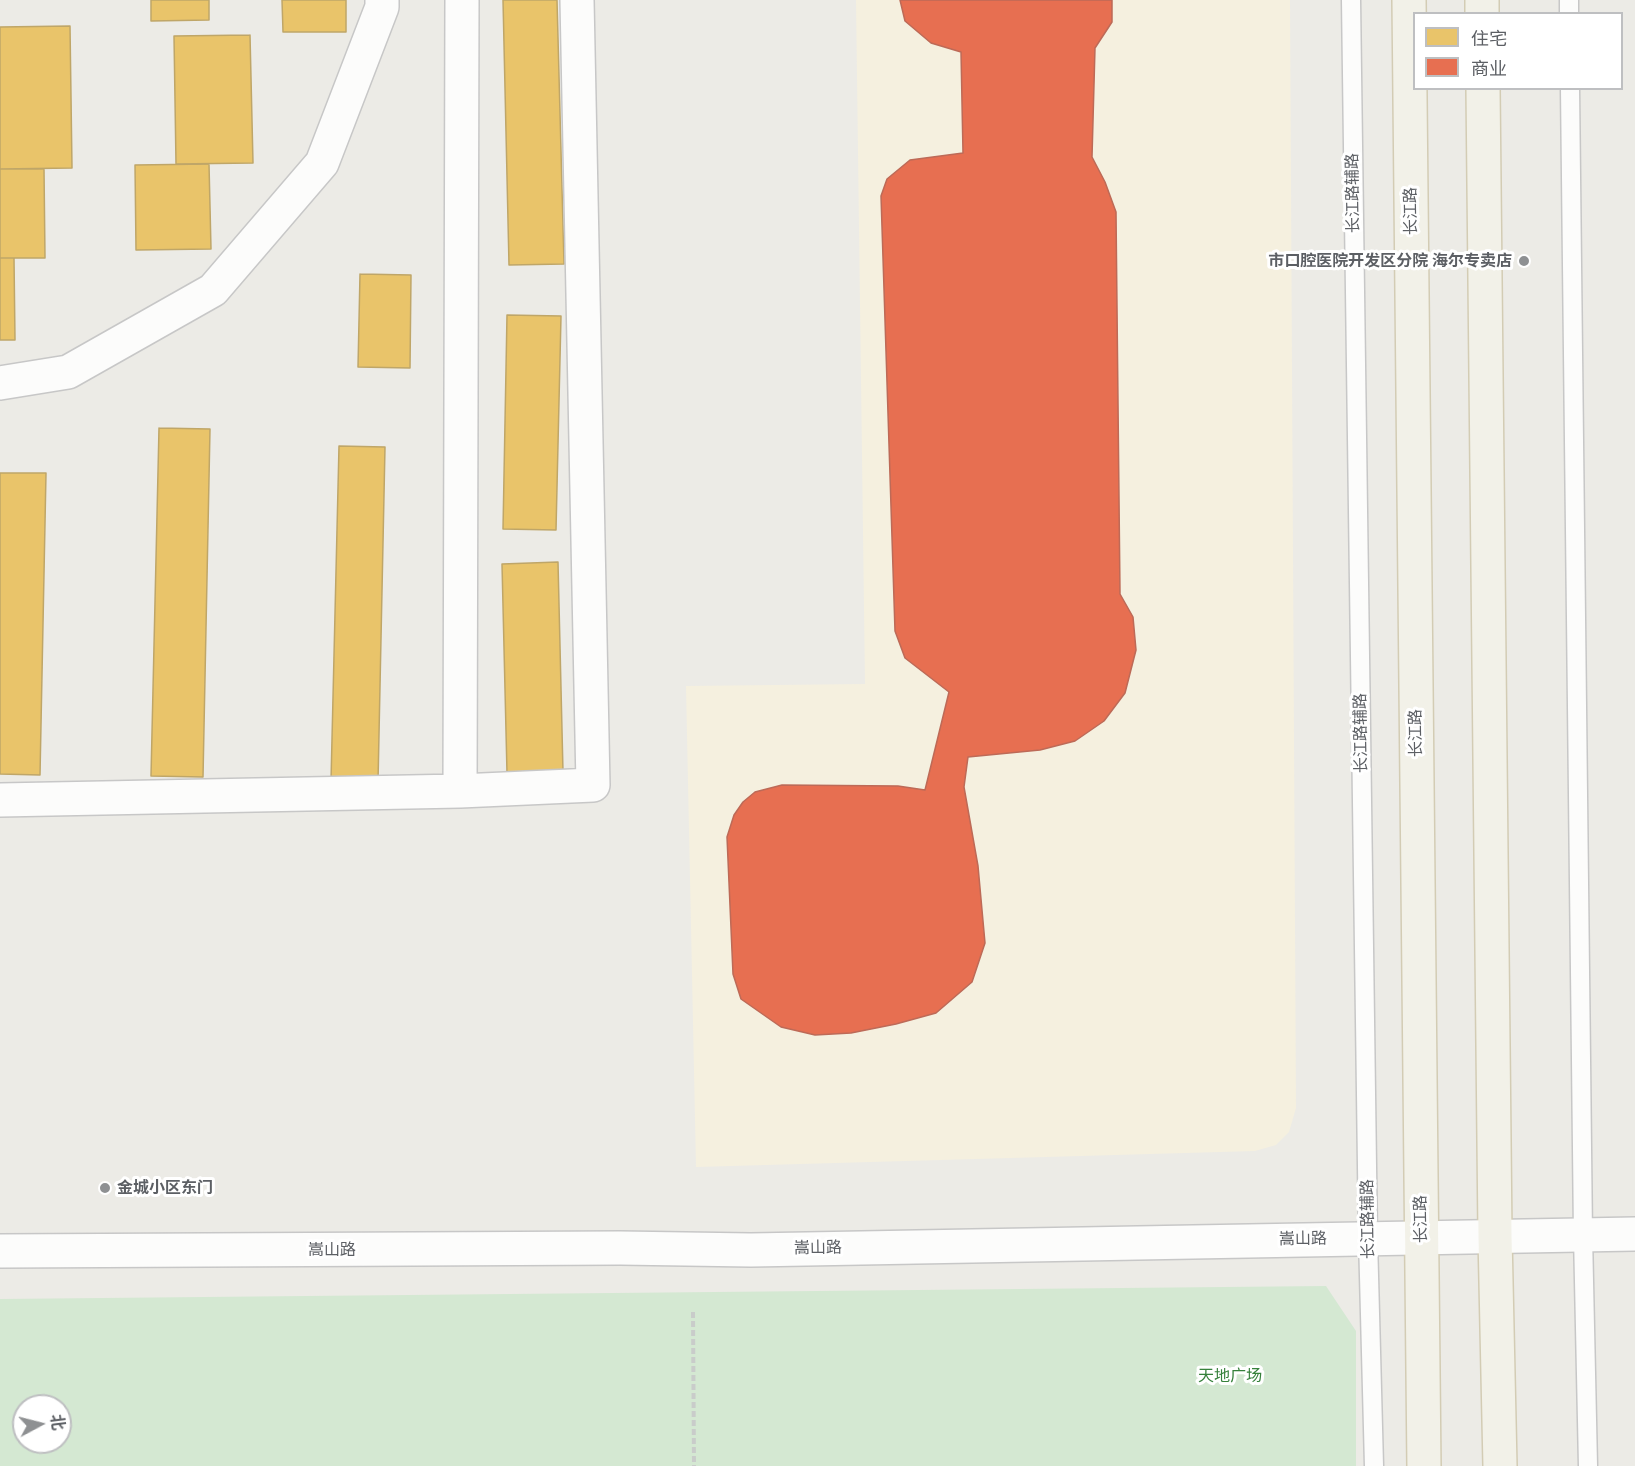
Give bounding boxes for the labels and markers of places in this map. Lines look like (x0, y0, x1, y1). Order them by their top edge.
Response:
place label: 市口腔医院开发区分院 海尔专卖店 (1268, 251, 1512, 271)
marker: 市口腔医院开发区分院 海尔专卖店 (1517, 254, 1531, 268)
place label: 金城小区东门 (117, 1178, 213, 1198)
marker: 金城小区东门 (98, 1181, 112, 1195)

